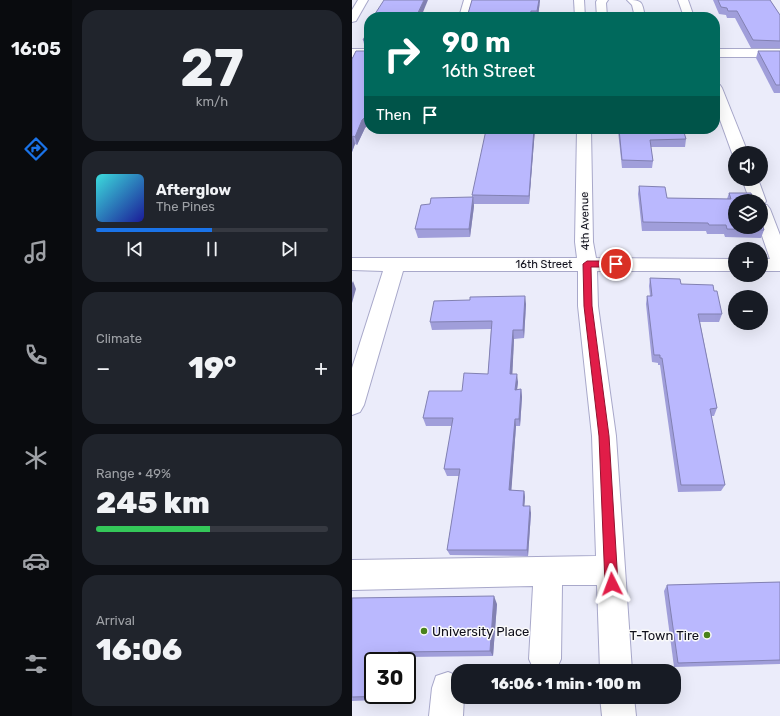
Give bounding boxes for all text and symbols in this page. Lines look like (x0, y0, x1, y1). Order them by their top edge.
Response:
text: 90 m (442, 26, 511, 59)
icon: right (376, 28, 428, 80)
text: 27 (180, 37, 244, 99)
text: 16:05 (11, 38, 61, 60)
text: 16th Street (442, 60, 535, 82)
text: km/h (196, 94, 228, 109)
icon: arrive (419, 104, 441, 126)
text: Then (376, 106, 411, 124)
icon: directions (22, 135, 50, 163)
map controls (728, 146, 768, 330)
button: sound (728, 146, 768, 186)
text: Afterglow (156, 181, 231, 199)
street label: 4th Avenue (578, 192, 592, 250)
button: layers (728, 194, 768, 234)
text: The Pines (156, 199, 215, 214)
icon: music (22, 238, 50, 266)
icon: previous (124, 238, 146, 260)
icon: pause (201, 238, 223, 260)
icon: next (278, 238, 300, 260)
button: + (728, 242, 768, 282)
pin (599, 247, 633, 281)
icon: arrive (605, 253, 627, 275)
street label: 16th Street (516, 258, 573, 271)
button: − (728, 290, 768, 330)
text: Climate (96, 331, 142, 346)
icon: phone (22, 341, 50, 369)
text: 19° (188, 350, 236, 386)
text: − (96, 355, 110, 382)
text: + (314, 355, 328, 382)
icon: climate (22, 444, 50, 472)
text: Range · 49% (96, 466, 171, 481)
text: 245 km (96, 485, 210, 521)
icon: car (22, 547, 50, 575)
position arrow (591, 563, 633, 605)
text: Arrival (96, 613, 135, 628)
place label: University Place (432, 624, 529, 639)
marker: University Place (419, 626, 429, 636)
place label: T-Town Tire (629, 628, 699, 643)
marker: T-Town Tire (702, 630, 712, 640)
text: 16:06 (96, 632, 182, 668)
icon: filters (22, 650, 50, 678)
speed limit sign: 30 (364, 652, 416, 704)
text: 16:06 · 1 min · 100 m (491, 675, 641, 693)

